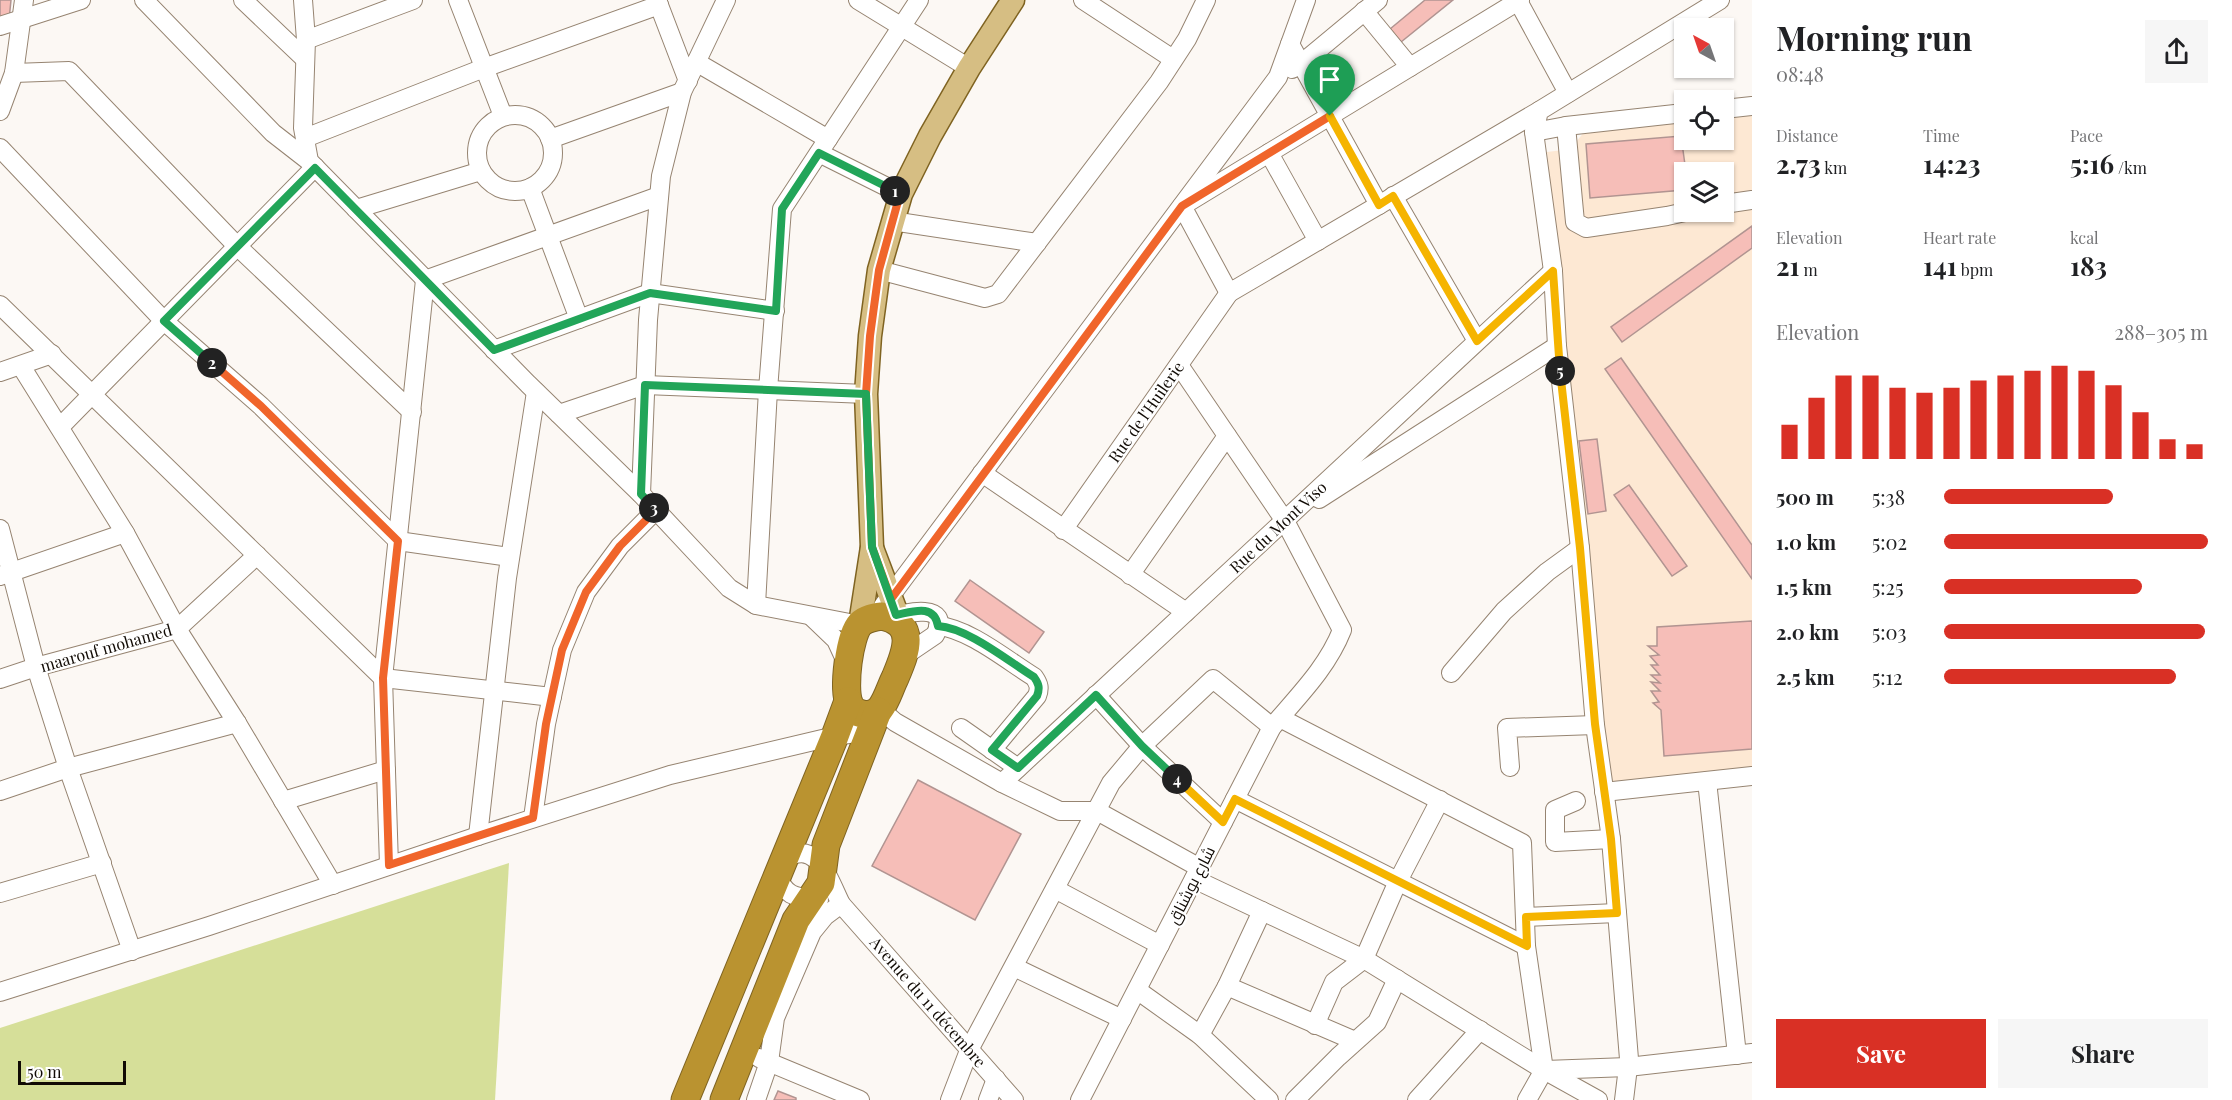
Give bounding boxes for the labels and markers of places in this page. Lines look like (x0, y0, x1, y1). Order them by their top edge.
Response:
pin (1304, 54, 1355, 116)
pin: 1 (880, 176, 910, 206)
pin: 2 (197, 348, 227, 378)
pin: 5 (1545, 356, 1575, 386)
pin: 3 (639, 493, 669, 523)
pin: 4 (1162, 764, 1192, 794)

